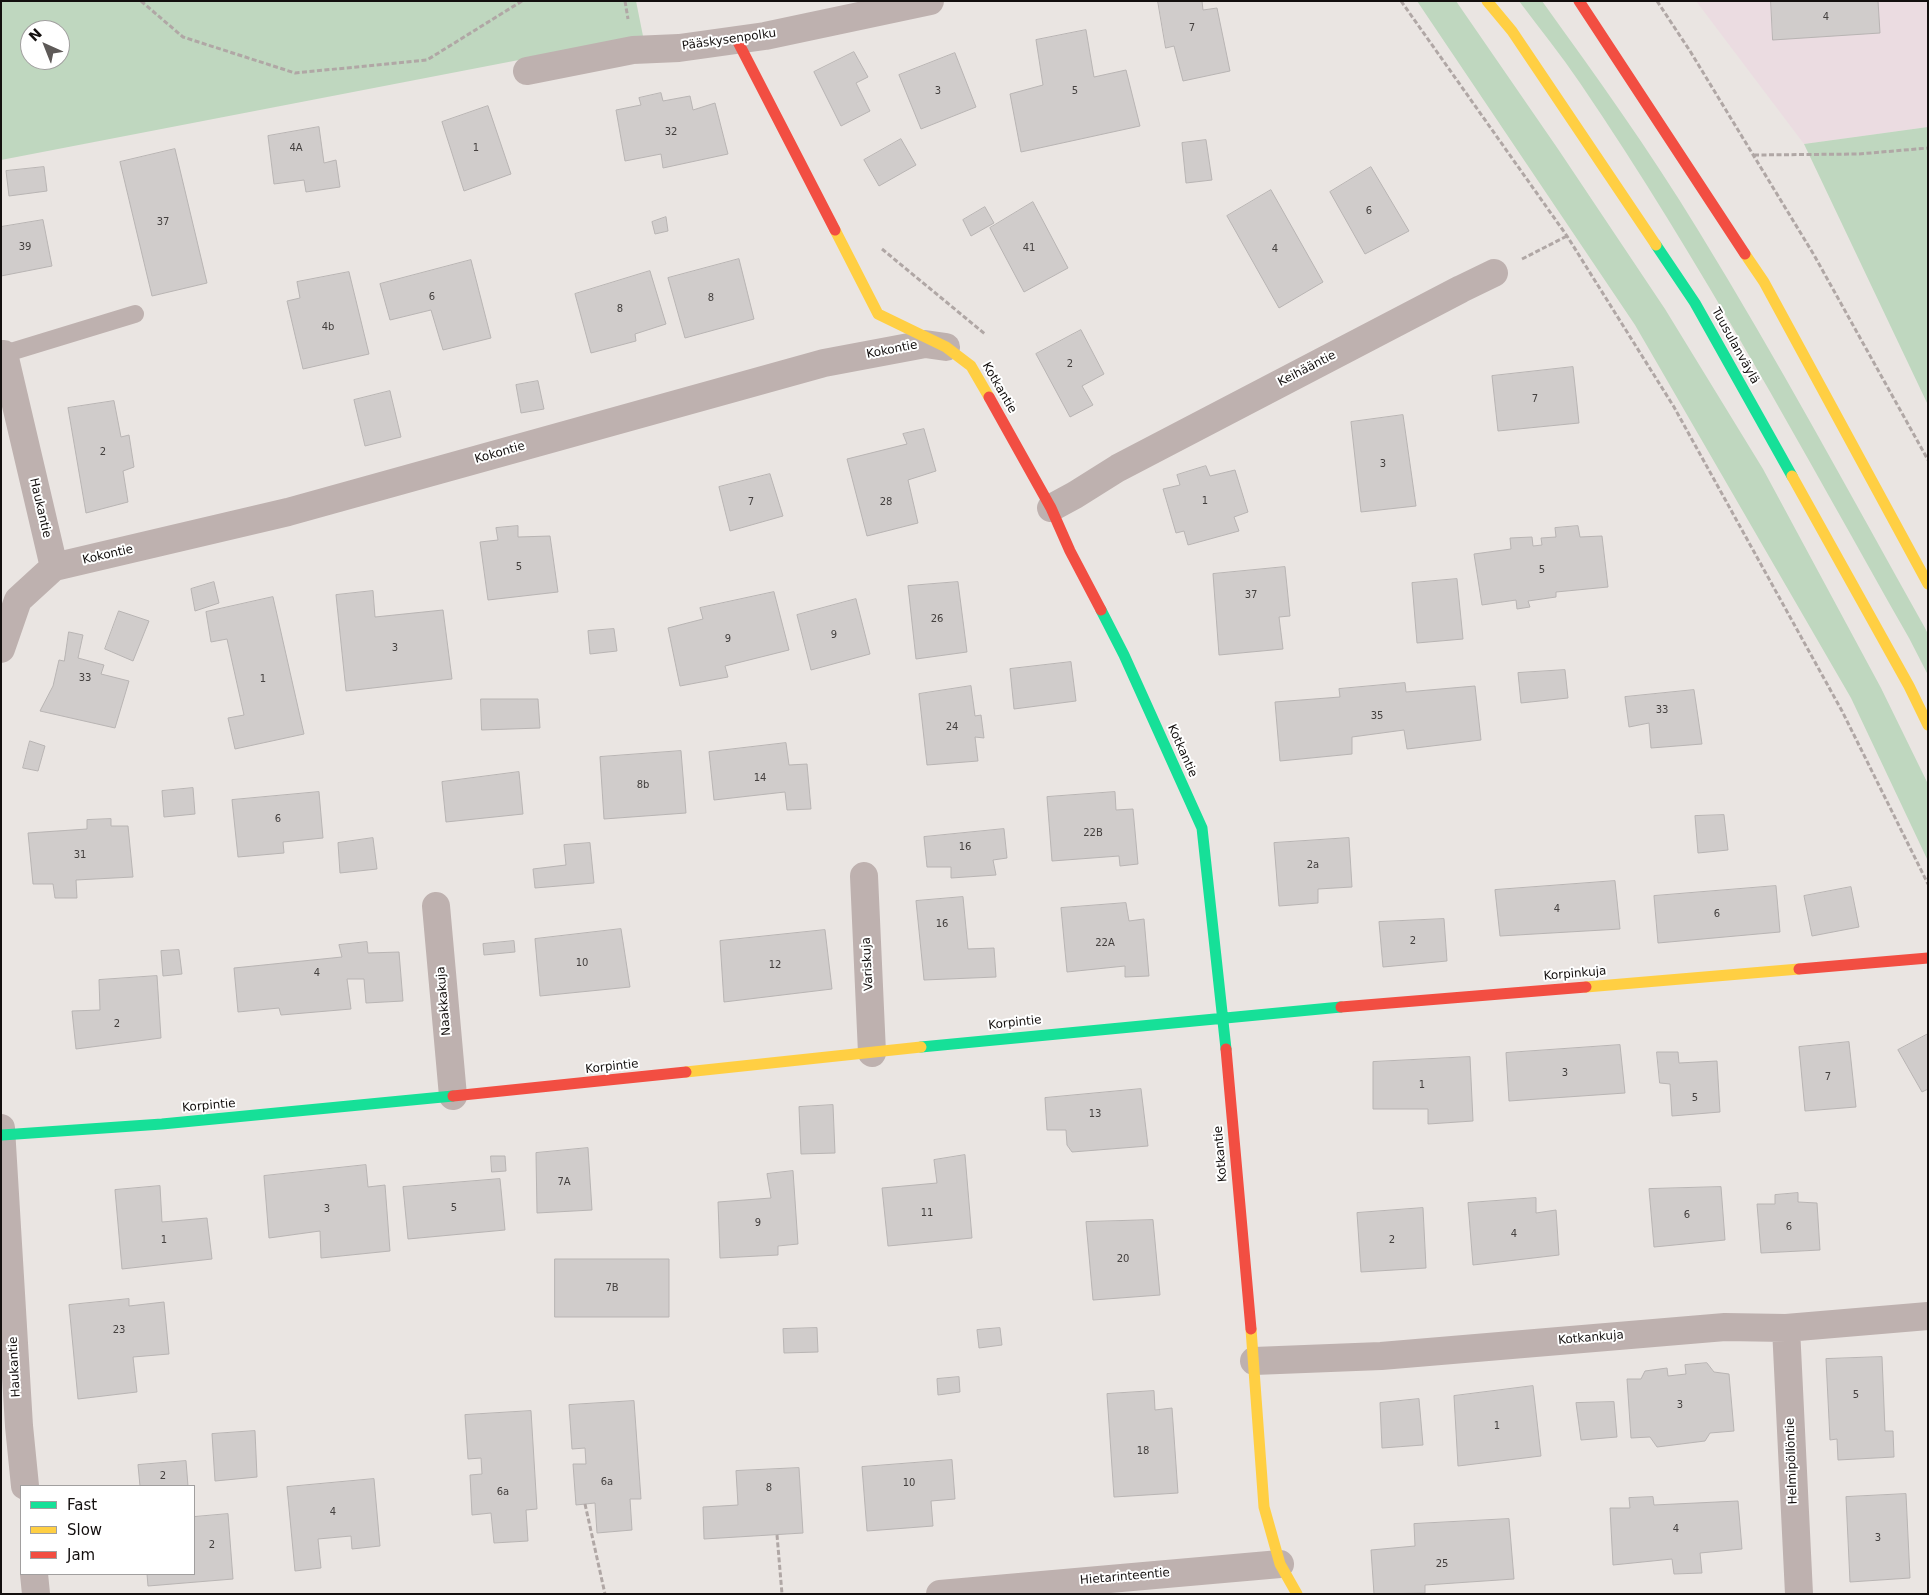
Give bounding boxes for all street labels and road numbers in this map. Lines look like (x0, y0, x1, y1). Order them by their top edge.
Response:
street label: Pääskysenpolku (681, 26, 777, 54)
street label: Tuusulanväylä (1708, 305, 1762, 387)
street label: Kokontie (865, 338, 919, 362)
street label: Keihääntie (1276, 348, 1338, 390)
street label: Kotkantie (979, 360, 1019, 416)
street label: Kokontie (473, 439, 527, 467)
street label: Haukantie (26, 477, 54, 539)
street label: Kokontie (81, 542, 135, 568)
street label: Kotkantie (1164, 722, 1200, 780)
street label: Variskuja (859, 937, 877, 991)
street label: Korpinkuja (1543, 964, 1607, 984)
street label: Naakkakuja (434, 966, 454, 1036)
street label: Korpintie (988, 1013, 1042, 1033)
street label: Korpintie (585, 1057, 639, 1077)
street label: Korpintie (182, 1096, 236, 1116)
street label: Kotkantie (1211, 1125, 1231, 1183)
street label: Kotkankuja (1558, 1328, 1624, 1348)
street label: Haukantie (6, 1336, 24, 1398)
street label: Helmipöllöntie (1783, 1417, 1801, 1505)
street label: Hietarinteentie (1079, 1566, 1171, 1588)

